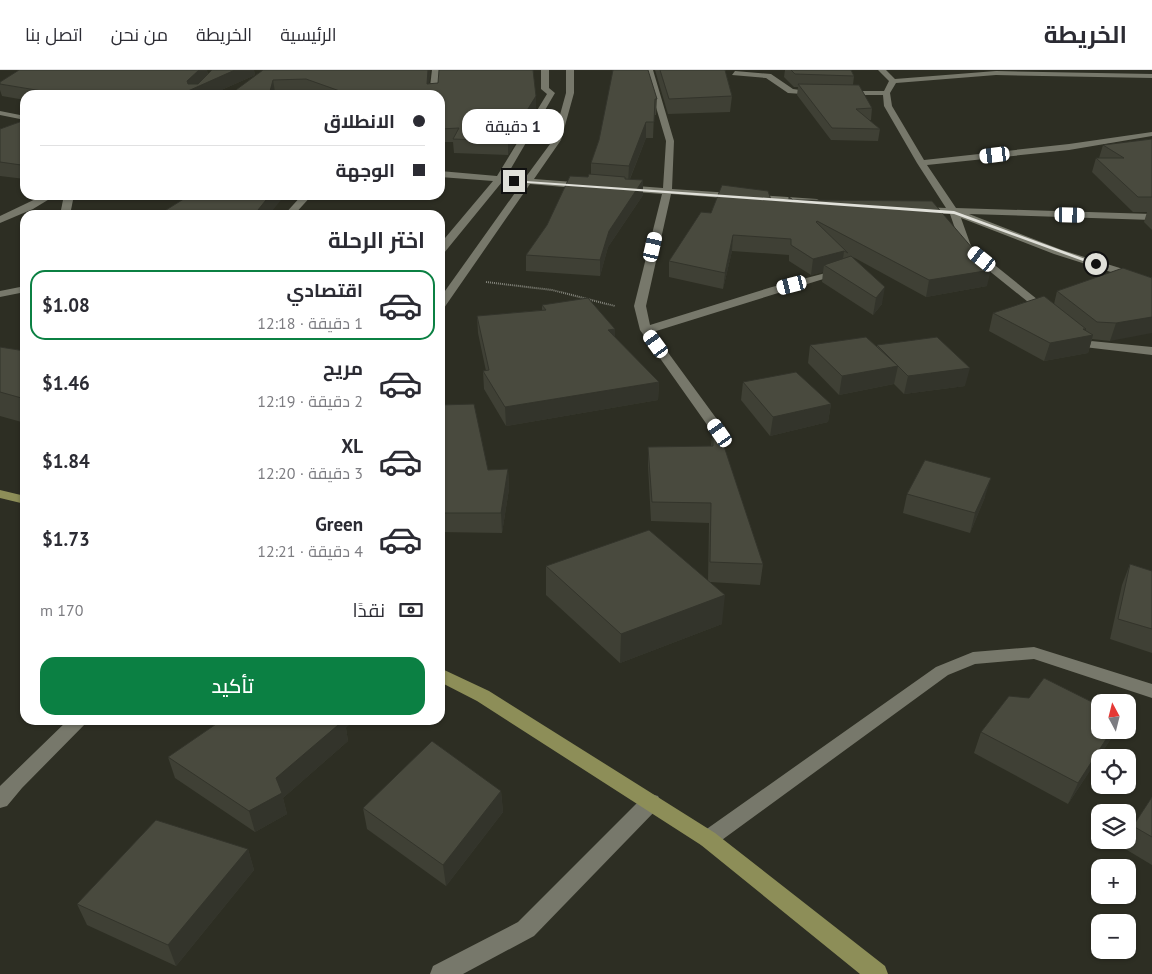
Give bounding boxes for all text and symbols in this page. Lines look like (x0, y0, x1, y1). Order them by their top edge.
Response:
text: الخريطة (1044, 19, 1127, 50)
text: اتصل بنا (25, 23, 83, 46)
text: من نحن (111, 23, 168, 46)
text: الخريطة (196, 23, 252, 46)
text: الرئيسية (280, 23, 337, 46)
callout: 1 دقيقة (463, 108, 565, 144)
text: الانطلاق (324, 109, 395, 133)
text: 1 دقيقة (485, 116, 541, 136)
car (979, 146, 1010, 164)
text: الوجهة (335, 158, 395, 182)
route end (503, 170, 525, 192)
car (1054, 207, 1085, 223)
text: اختر الرحلة (328, 226, 425, 254)
car (642, 231, 663, 263)
car (965, 244, 998, 274)
route start (1085, 253, 1107, 275)
car (775, 274, 808, 296)
text: اقتصادي (287, 278, 363, 302)
icon: car (378, 283, 423, 328)
text: $1.08 (42, 293, 90, 317)
text: 1 دقيقة · 12:18 (257, 313, 363, 333)
car (641, 327, 670, 361)
text: مريح (323, 356, 363, 380)
icon: car (378, 361, 423, 406)
text: $1.46 (42, 371, 90, 395)
text: 2 دقيقة · 12:19 (257, 391, 363, 411)
car (705, 416, 734, 450)
text: XL (341, 434, 363, 458)
icon: car (378, 439, 423, 484)
text: $1.84 (42, 449, 90, 473)
text: 3 دقيقة · 12:20 (257, 463, 363, 483)
text: Green (315, 512, 363, 536)
icon: car (378, 517, 423, 562)
text: $1.73 (42, 527, 90, 551)
text: 4 دقيقة · 12:21 (257, 541, 363, 561)
icon: cash (397, 596, 425, 624)
text: نقدًا (353, 598, 385, 622)
text: 170 m (40, 600, 83, 620)
button: تأكيد (40, 657, 425, 715)
north arrow (1091, 694, 1136, 739)
map controls (1091, 694, 1136, 959)
button: locate (1091, 749, 1136, 794)
button: layers (1091, 804, 1136, 849)
button: + (1091, 859, 1136, 904)
button: − (1091, 914, 1136, 959)

